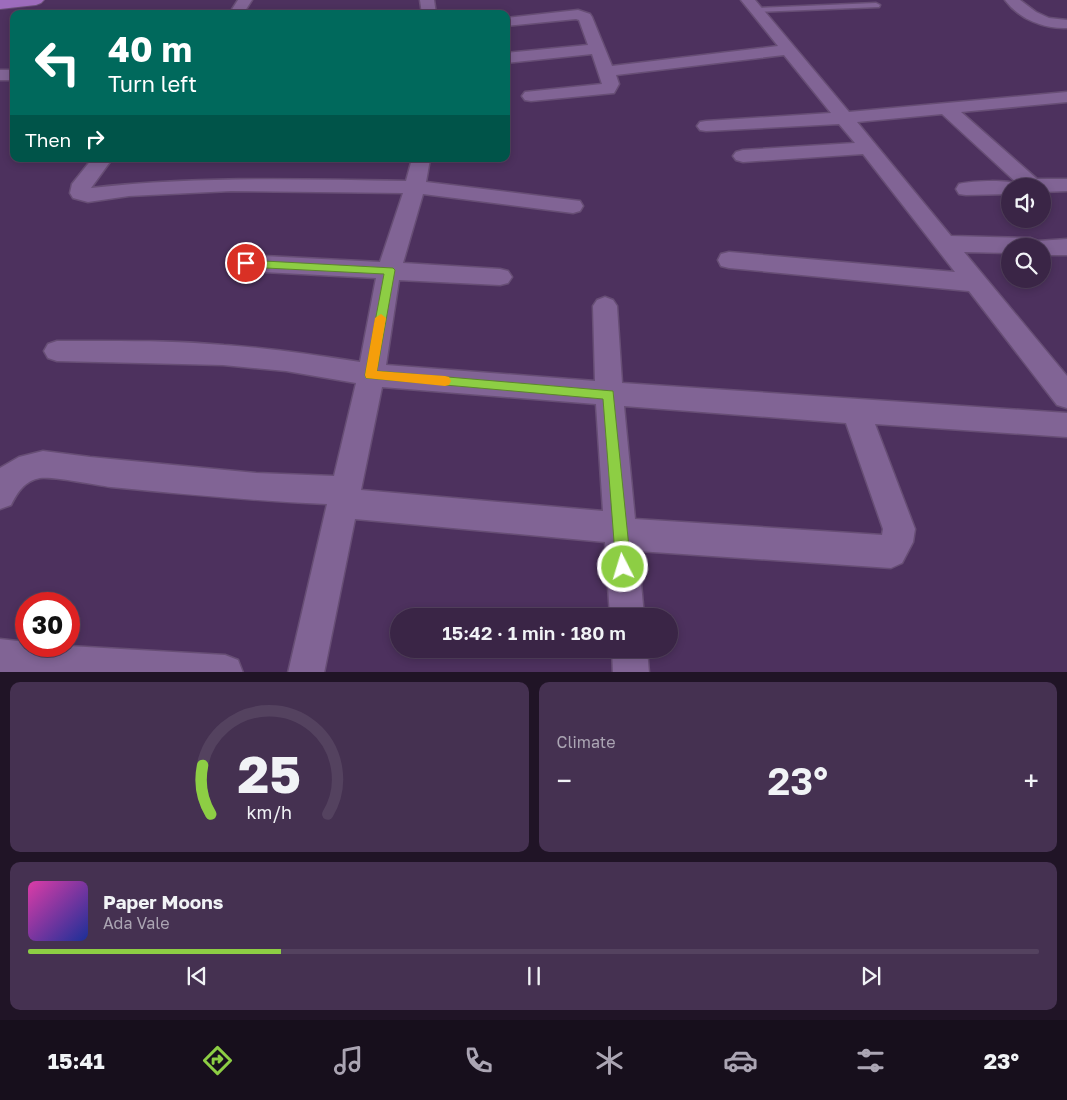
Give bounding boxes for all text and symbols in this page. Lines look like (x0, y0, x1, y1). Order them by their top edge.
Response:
text: 40 m (108, 28, 192, 70)
icon: left (25, 30, 90, 95)
text: Turn left (108, 70, 197, 97)
icon: right (81, 125, 109, 153)
text: Then (25, 128, 71, 151)
map controls (1001, 178, 1051, 288)
button: sound (1001, 178, 1051, 228)
button: search (1001, 238, 1051, 288)
pin (225, 242, 267, 284)
icon: arrive (232, 249, 260, 277)
position arrow (596, 540, 648, 592)
speed limit sign: 30 (15, 592, 80, 657)
text: 15:42 · 1 min · 180 m (442, 621, 626, 644)
text: Climate (557, 732, 616, 752)
text: 25 (238, 742, 301, 804)
text: 23° (767, 758, 828, 803)
text: − (557, 764, 572, 797)
text: + (1024, 764, 1039, 797)
text: km/h (247, 801, 292, 823)
text: Paper Moons (103, 890, 223, 913)
text: Ada Vale (103, 913, 169, 933)
icon: previous (183, 962, 211, 990)
icon: pause (520, 962, 548, 990)
icon: next (857, 962, 885, 990)
icon: directions (200, 1043, 235, 1078)
icon: music (331, 1043, 366, 1078)
icon: phone (461, 1043, 496, 1078)
icon: climate (592, 1043, 627, 1078)
icon: car (723, 1043, 758, 1078)
icon: filters (853, 1043, 888, 1078)
text: 15:41 (48, 1047, 105, 1074)
text: 23° (984, 1047, 1019, 1074)

